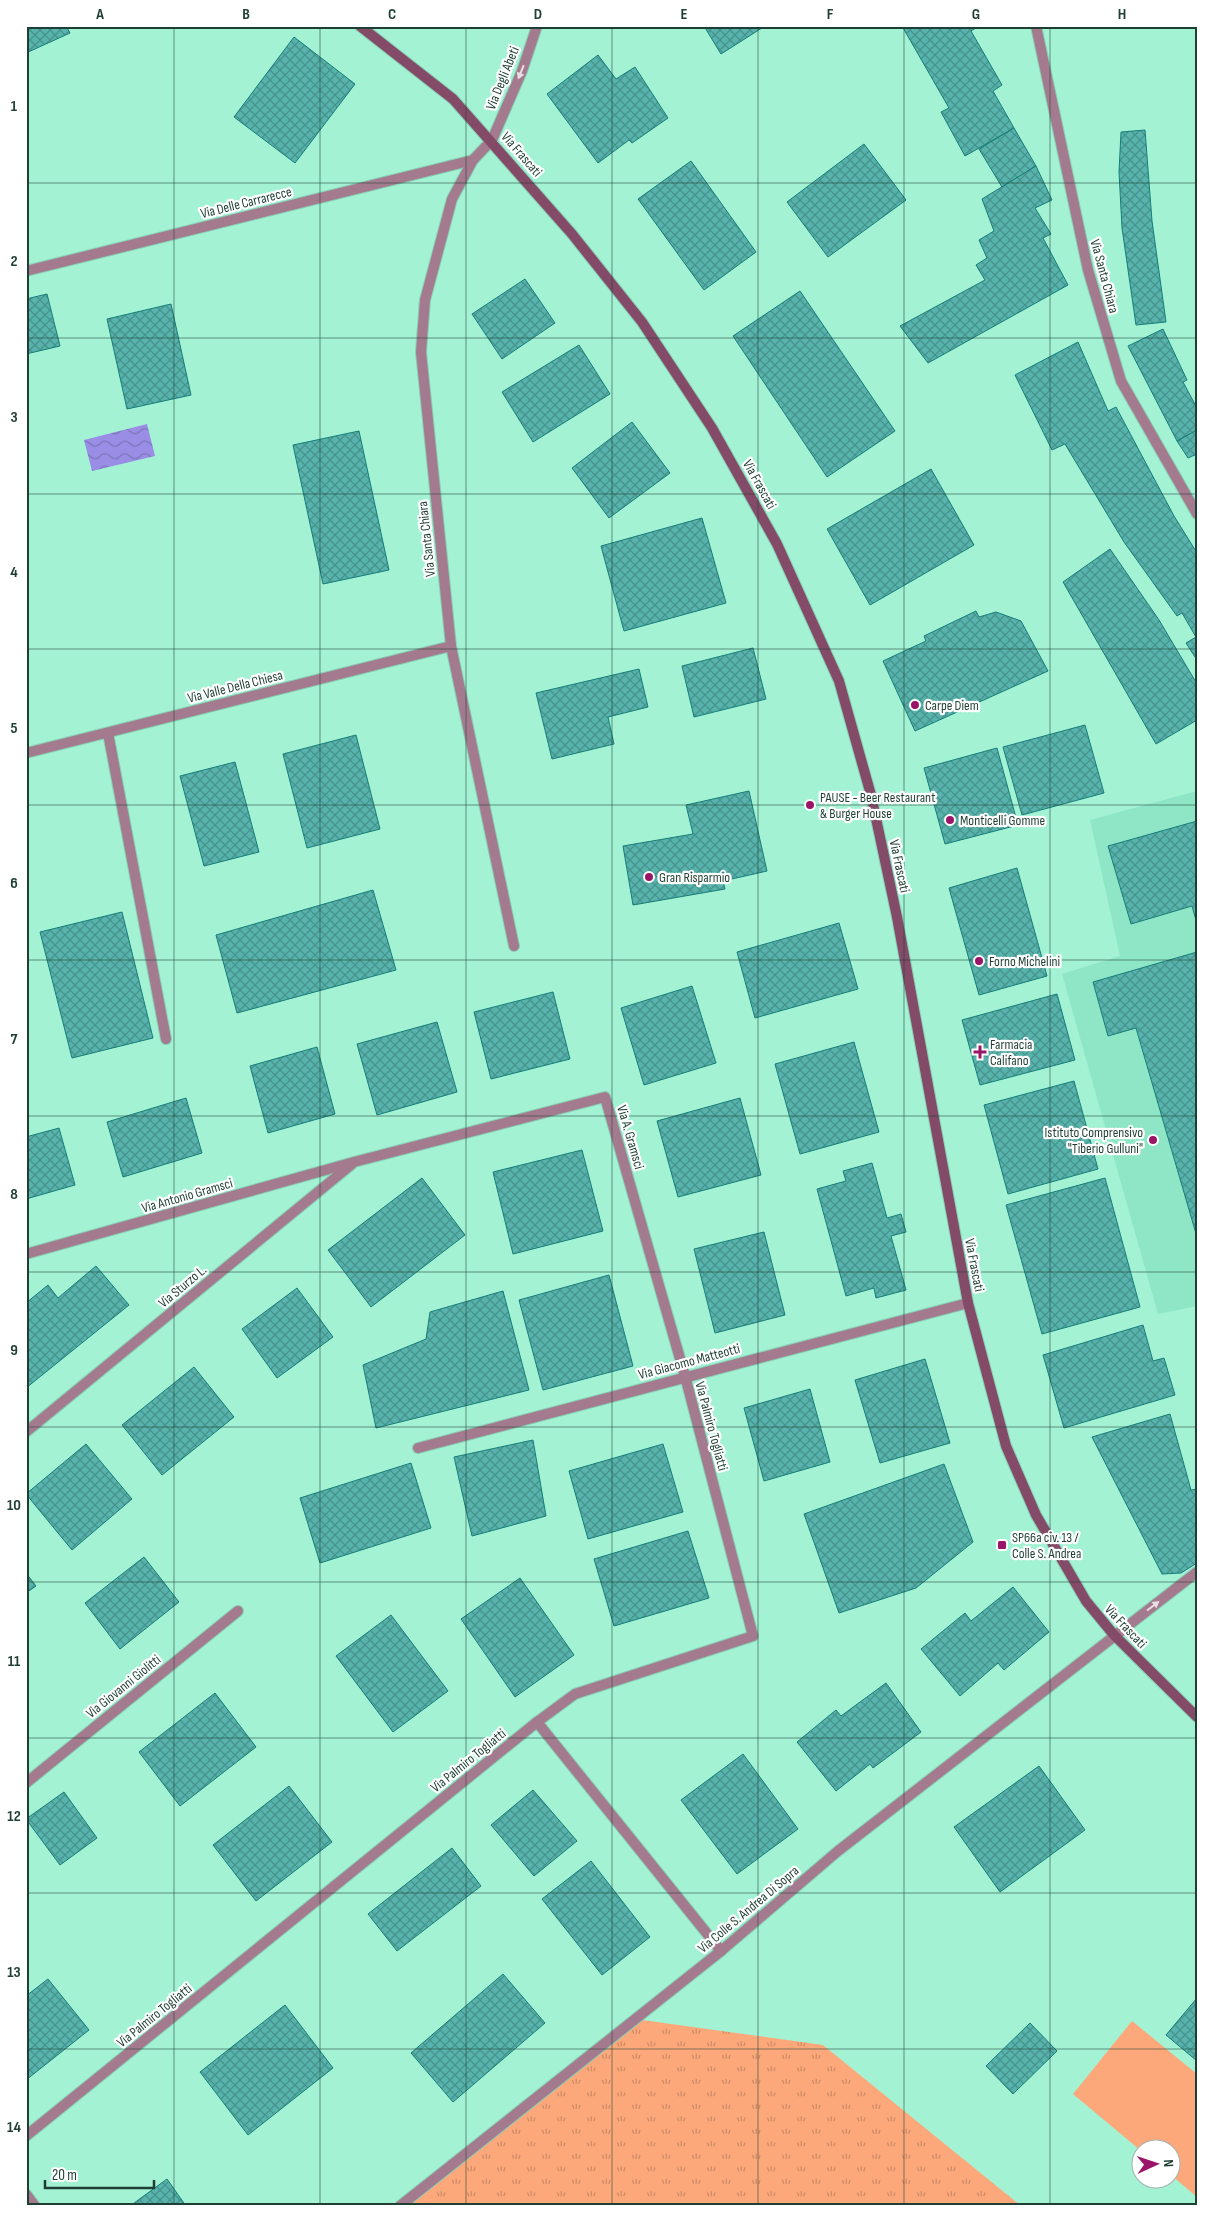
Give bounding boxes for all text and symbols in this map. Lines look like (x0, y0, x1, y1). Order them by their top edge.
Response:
text: A (95, 5, 104, 24)
text: B (242, 5, 250, 24)
text: C (388, 5, 396, 24)
text: D (534, 5, 542, 24)
text: E (681, 5, 688, 24)
text: F (827, 5, 834, 24)
text: G (972, 5, 980, 24)
text: H (1118, 5, 1126, 24)
street label: Via Degli Abeti (482, 44, 523, 112)
one-way arrow (517, 65, 525, 80)
text: 1 (11, 97, 18, 116)
street label: Via Frascati (498, 128, 546, 180)
street label: Via Delle Carrarecce (199, 183, 293, 222)
street label: Via Santa Chiara (1086, 237, 1123, 315)
text: 2 (10, 252, 18, 271)
text: 3 (10, 408, 18, 427)
street label: Via Frascati (739, 457, 780, 512)
street label: Via Santa Chiara (414, 500, 439, 578)
text: 4 (10, 563, 18, 582)
street label: Via Valle Della Chiesa (186, 666, 285, 707)
place label: Carpe Diem (925, 697, 979, 714)
marker: Carpe Diem (909, 699, 921, 711)
text: 5 (10, 719, 18, 738)
place label: PAUSE - Beer Restaurant & Burger House (820, 789, 935, 822)
marker: PAUSE - Beer Restaurant & Burger House (804, 799, 816, 811)
place label: Monticelli Gomme (960, 812, 1045, 829)
marker: Monticelli Gomme (944, 814, 956, 826)
street label: Via Frascati (886, 838, 913, 894)
place label: Gran Risparmio (659, 869, 730, 886)
marker: Gran Risparmio (643, 871, 655, 883)
text: 6 (10, 874, 18, 893)
place label: Forno Michelini (989, 953, 1060, 970)
marker: Forno Michelini (973, 955, 985, 967)
text: 7 (11, 1030, 18, 1049)
place label: Farmacia Califano (990, 1036, 1032, 1069)
marker: Farmacia Califano (974, 1046, 986, 1058)
street label: Via A. Gramsci (613, 1103, 648, 1171)
place label: Istituto Comprensivo "Tiberio Gulluni" (1045, 1124, 1143, 1157)
marker: Istituto Comprensivo "Tiberio Gulluni" (1147, 1134, 1159, 1146)
street label: Via Antonio Gramsci (140, 1174, 235, 1217)
text: 8 (10, 1185, 18, 1204)
street label: Via Frascati (961, 1237, 988, 1293)
street label: Via Sturzo L. (155, 1261, 210, 1311)
street label: Via Giacomo Matteotti (636, 1340, 742, 1383)
text: 9 (10, 1341, 18, 1360)
street label: Via Palmiro Togliatti (691, 1380, 732, 1473)
text: 10 (7, 1496, 21, 1515)
place label: SP66a civ. 13 / Colle S. Andrea (1012, 1529, 1081, 1562)
marker: SP66a civ. 13 / Colle S. Andrea (996, 1539, 1008, 1551)
one-way arrow (1146, 1600, 1159, 1611)
street label: Via Frascati (1101, 1601, 1150, 1652)
street label: Via Giovanni Giolitti (82, 1651, 164, 1722)
text: 11 (8, 1652, 21, 1671)
street label: Via Palmiro Togliatti (427, 1725, 509, 1796)
text: 12 (7, 1807, 21, 1826)
street label: Via Colle S. Andrea Di Sopra (694, 1862, 802, 1957)
text: 13 (7, 1963, 21, 1982)
street label: Via Palmiro Togliatti (113, 1980, 195, 2051)
text: 14 (7, 2118, 21, 2137)
north arrow (1130, 2140, 1180, 2190)
scale bar (45, 2157, 154, 2189)
text: N (1160, 2159, 1177, 2168)
text: 20 m (52, 2166, 77, 2185)

